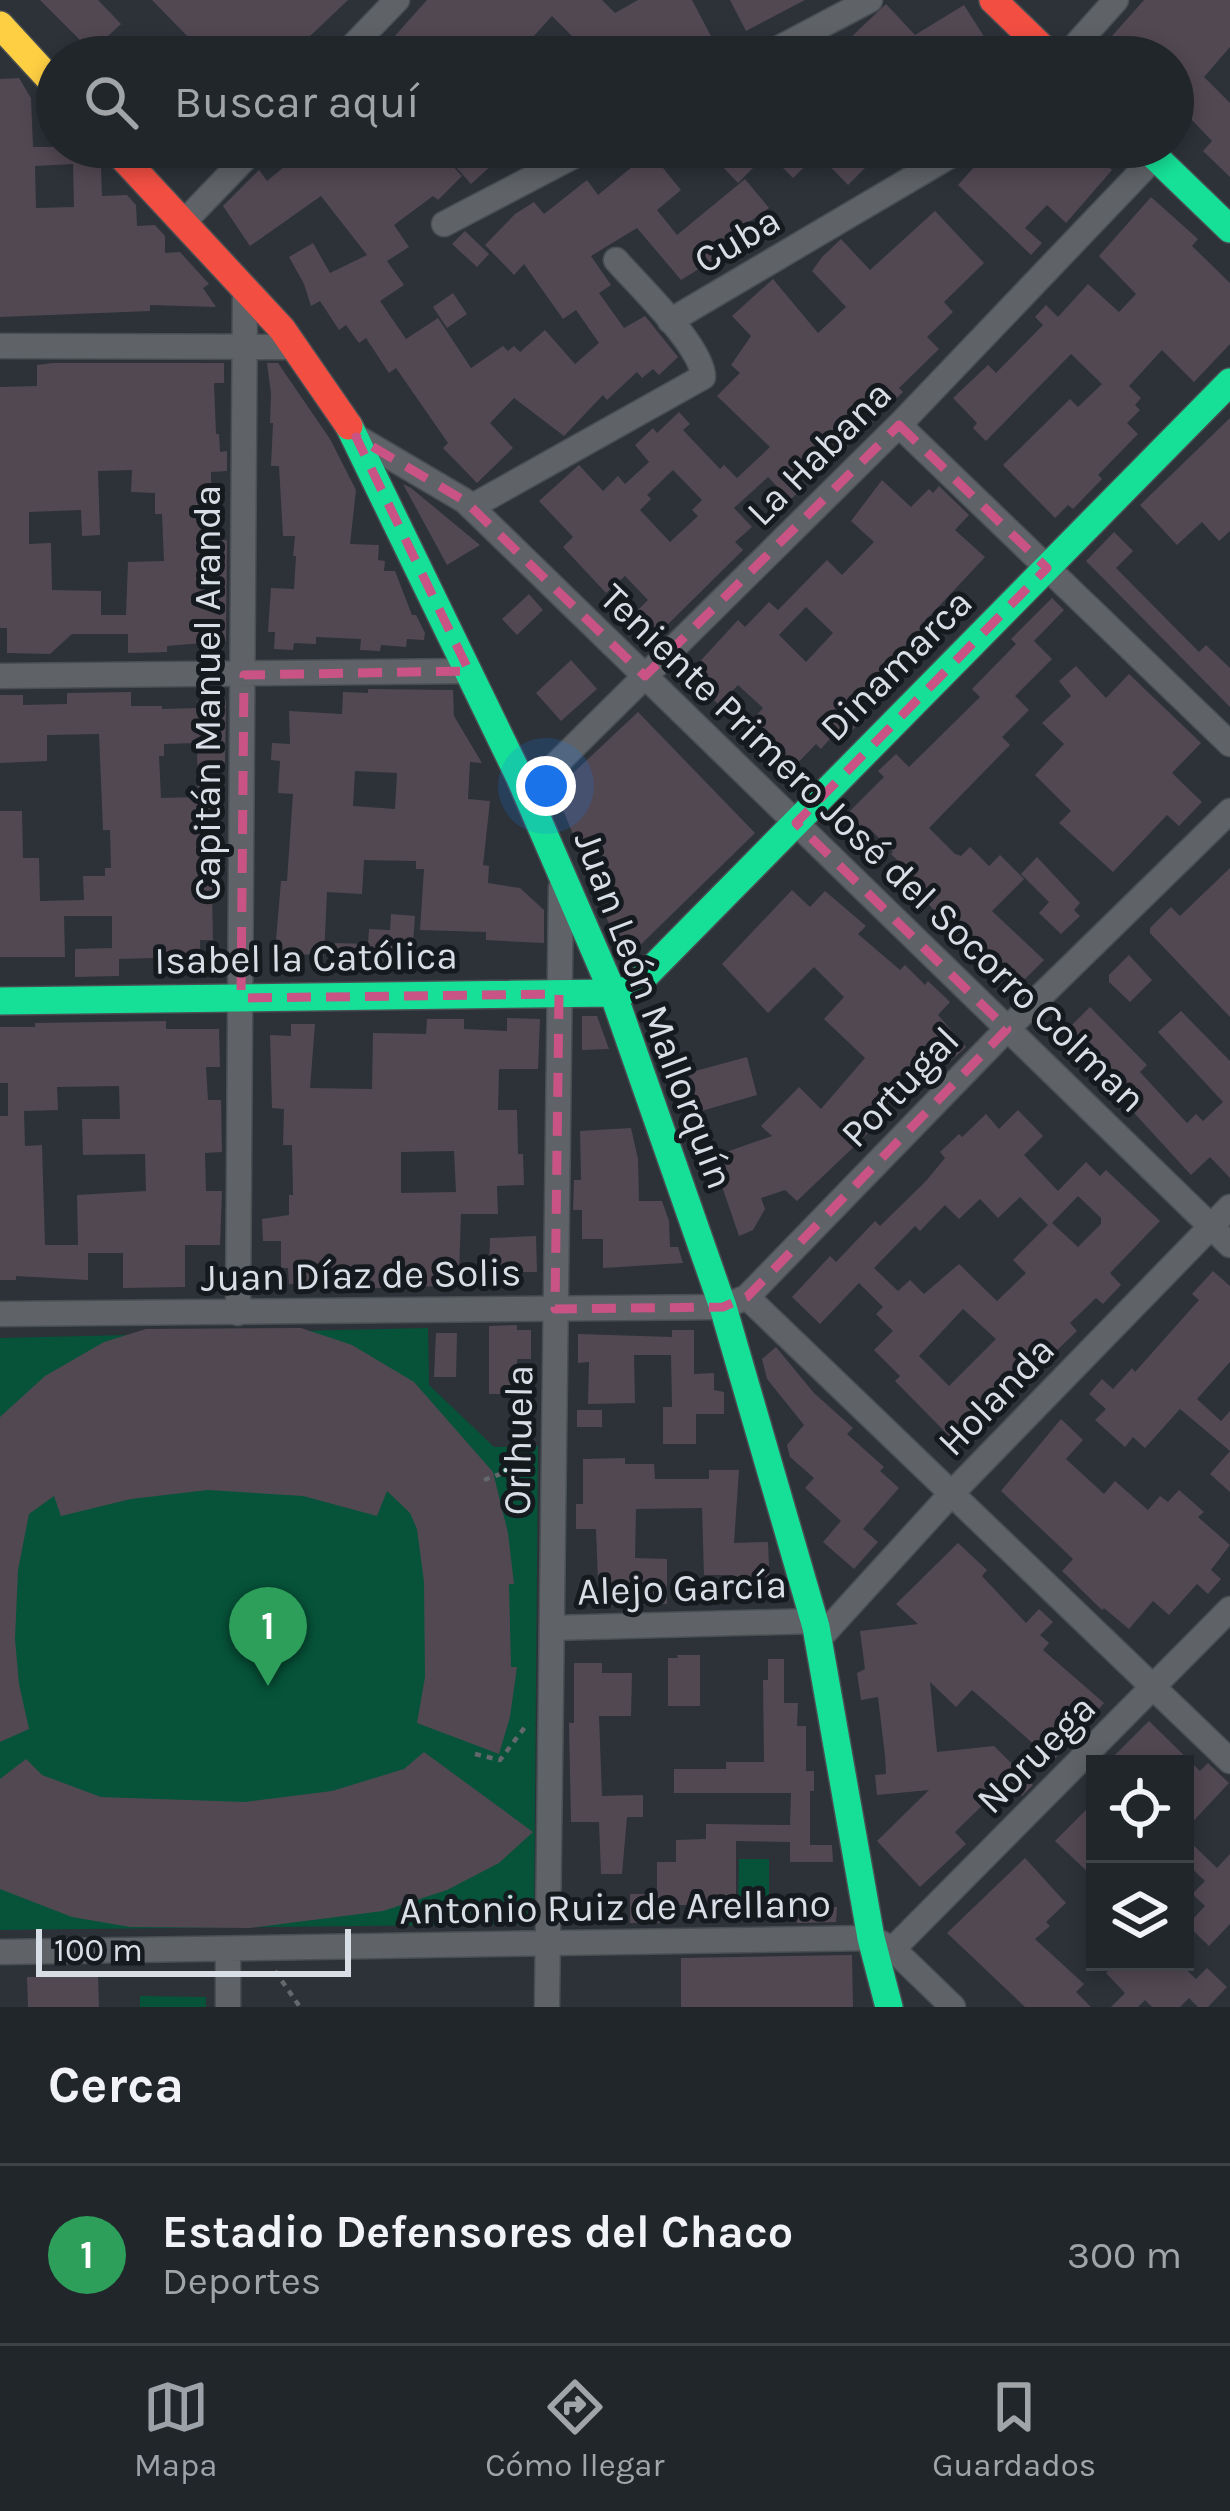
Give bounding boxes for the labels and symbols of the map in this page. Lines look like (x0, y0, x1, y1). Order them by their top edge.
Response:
street label: Cuba (686, 197, 788, 283)
street label: La Habana (737, 371, 901, 535)
street label: Capitán Manuel Aranda (184, 485, 230, 901)
street label: Teniente Primero José del Socorro Colman (591, 574, 1155, 1122)
street label: Dinamarca (810, 579, 982, 751)
your location (516, 756, 576, 816)
street label: Juan León Mallorquín (565, 825, 743, 1195)
street label: Isabel la Católica (154, 932, 458, 984)
street label: Portugal (831, 1017, 969, 1157)
street label: Juan Díaz de Solis (200, 1249, 522, 1301)
street label: Holanda (928, 1327, 1064, 1465)
street label: Orihuela (494, 1364, 542, 1516)
street label: Alejo García (576, 1561, 788, 1615)
pin: 1 (229, 1587, 307, 1686)
street label: Noruega (967, 1685, 1105, 1823)
street label: Antonio Ruiz de Arellano (399, 1880, 831, 1934)
scale bar (36, 1923, 351, 1976)

